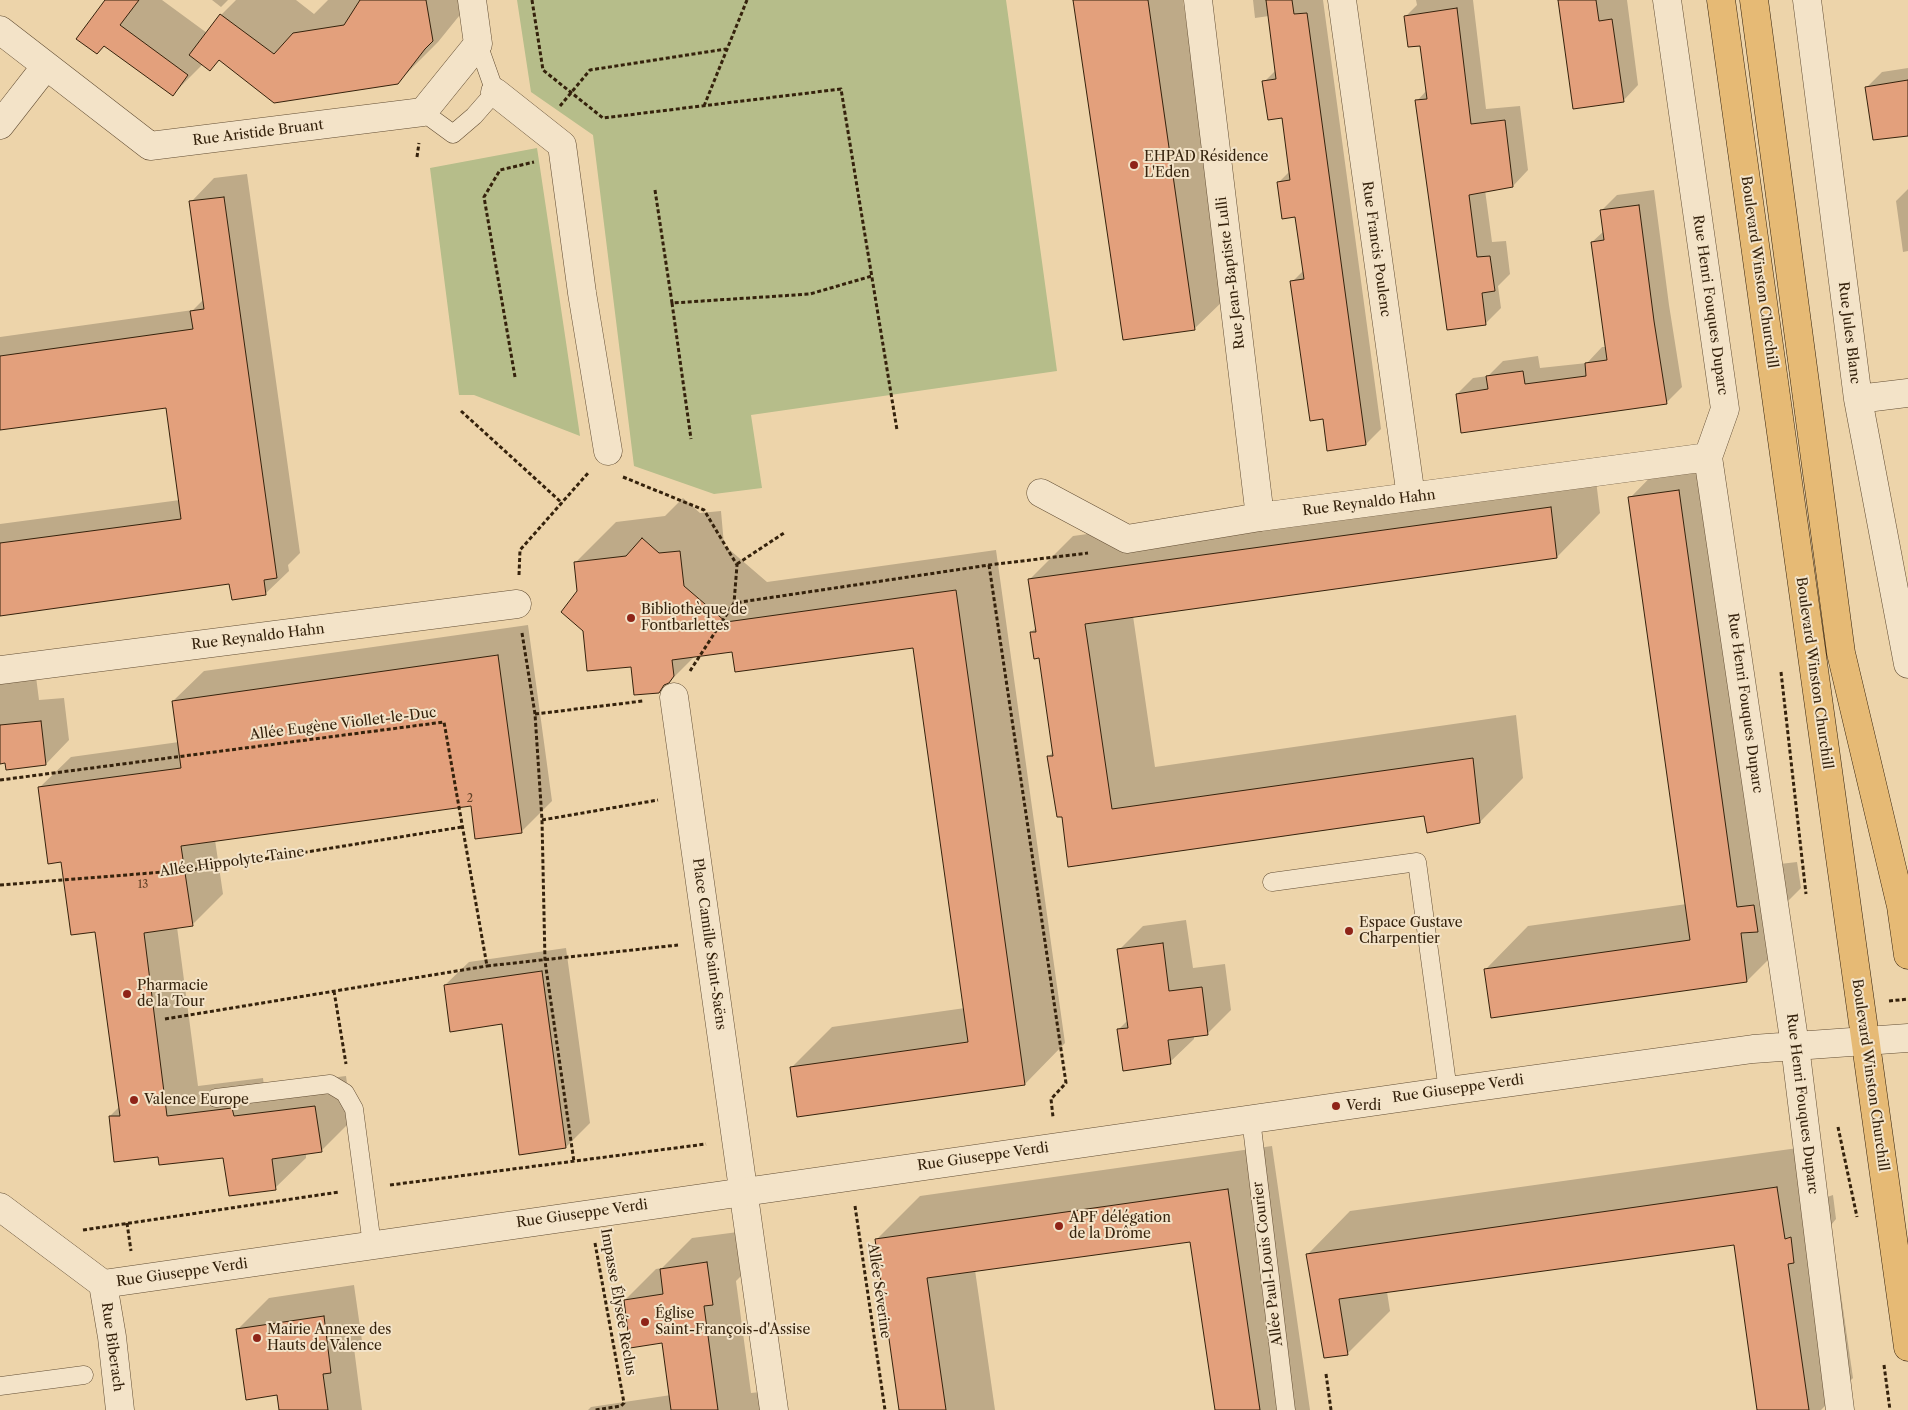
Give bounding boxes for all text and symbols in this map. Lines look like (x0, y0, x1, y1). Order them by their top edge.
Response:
street label: Rue Aristide Bruant (192, 117, 324, 149)
place label: EHPAD Résidence L'Eden (1144, 149, 1268, 182)
marker: EHPAD Résidence L'Eden (1128, 159, 1140, 171)
street label: Boulevard Winston Churchill (1737, 175, 1781, 369)
street label: Rue Francis Poulenc (1358, 180, 1394, 318)
street label: Rue Jean-Baptiste Lulli (1213, 196, 1249, 350)
street label: Rue Henri Fouques Duparc (1689, 214, 1731, 396)
street label: Rue Jules Blanc (1834, 281, 1864, 385)
street label: Rue Reynaldo Hahn (1302, 487, 1436, 519)
street label: Boulevard Winston Churchill (1792, 576, 1836, 770)
place label: Bibliothèque de Fontbarlettes (641, 602, 747, 634)
marker: Bibliothèque de Fontbarlettes (625, 612, 637, 624)
street label: Rue Henri Fouques Duparc (1724, 612, 1766, 794)
street label: Rue Reynaldo Hahn (191, 621, 325, 653)
street label: Allée Eugène Viollet-le-Duc (249, 704, 437, 744)
house number: 2 (467, 792, 473, 806)
street label: Allée Hippolyte Taine (159, 844, 305, 880)
street label: Place Camille Saint-Saëns (689, 857, 729, 1031)
house number: 13 (138, 878, 148, 892)
place label: Espace Gustave Charpentier (1359, 915, 1463, 948)
marker: Espace Gustave Charpentier (1343, 925, 1355, 937)
place label: Pharmacie de la Tour (137, 978, 208, 1010)
street label: Boulevard Winston Churchill (1848, 978, 1892, 1172)
marker: Pharmacie de la Tour (121, 988, 133, 1000)
street label: Rue Henri Fouques Duparc (1783, 1013, 1821, 1195)
street label: Rue Giuseppe Verdi (1391, 1071, 1525, 1107)
place label: Valence Europe (144, 1092, 249, 1108)
marker: Valence Europe (128, 1094, 140, 1106)
place label: Verdi (1346, 1098, 1381, 1114)
marker: Verdi (1330, 1100, 1342, 1112)
street label: Rue Giuseppe Verdi (916, 1139, 1050, 1175)
street label: Allée Paul-Louis Courier (1250, 1181, 1286, 1347)
street label: Rue Giuseppe Verdi (515, 1196, 649, 1232)
place label: APF délégation de la Drôme (1069, 1210, 1171, 1242)
marker: APF délégation de la Drôme (1053, 1220, 1065, 1232)
street label: Impasse Élysée Reclus (597, 1227, 639, 1377)
street label: Allée Séverine (864, 1242, 894, 1340)
street label: Rue Giuseppe Verdi (115, 1255, 249, 1291)
street label: Rue Biberach (97, 1301, 127, 1393)
place label: Église Saint-François-d'Assise (655, 1306, 810, 1338)
marker: Église Saint-François-d'Assise (639, 1316, 651, 1328)
place label: Mairie Annexe des Hauts de Valence (267, 1322, 391, 1354)
marker: Mairie Annexe des Hauts de Valence (251, 1332, 263, 1344)

